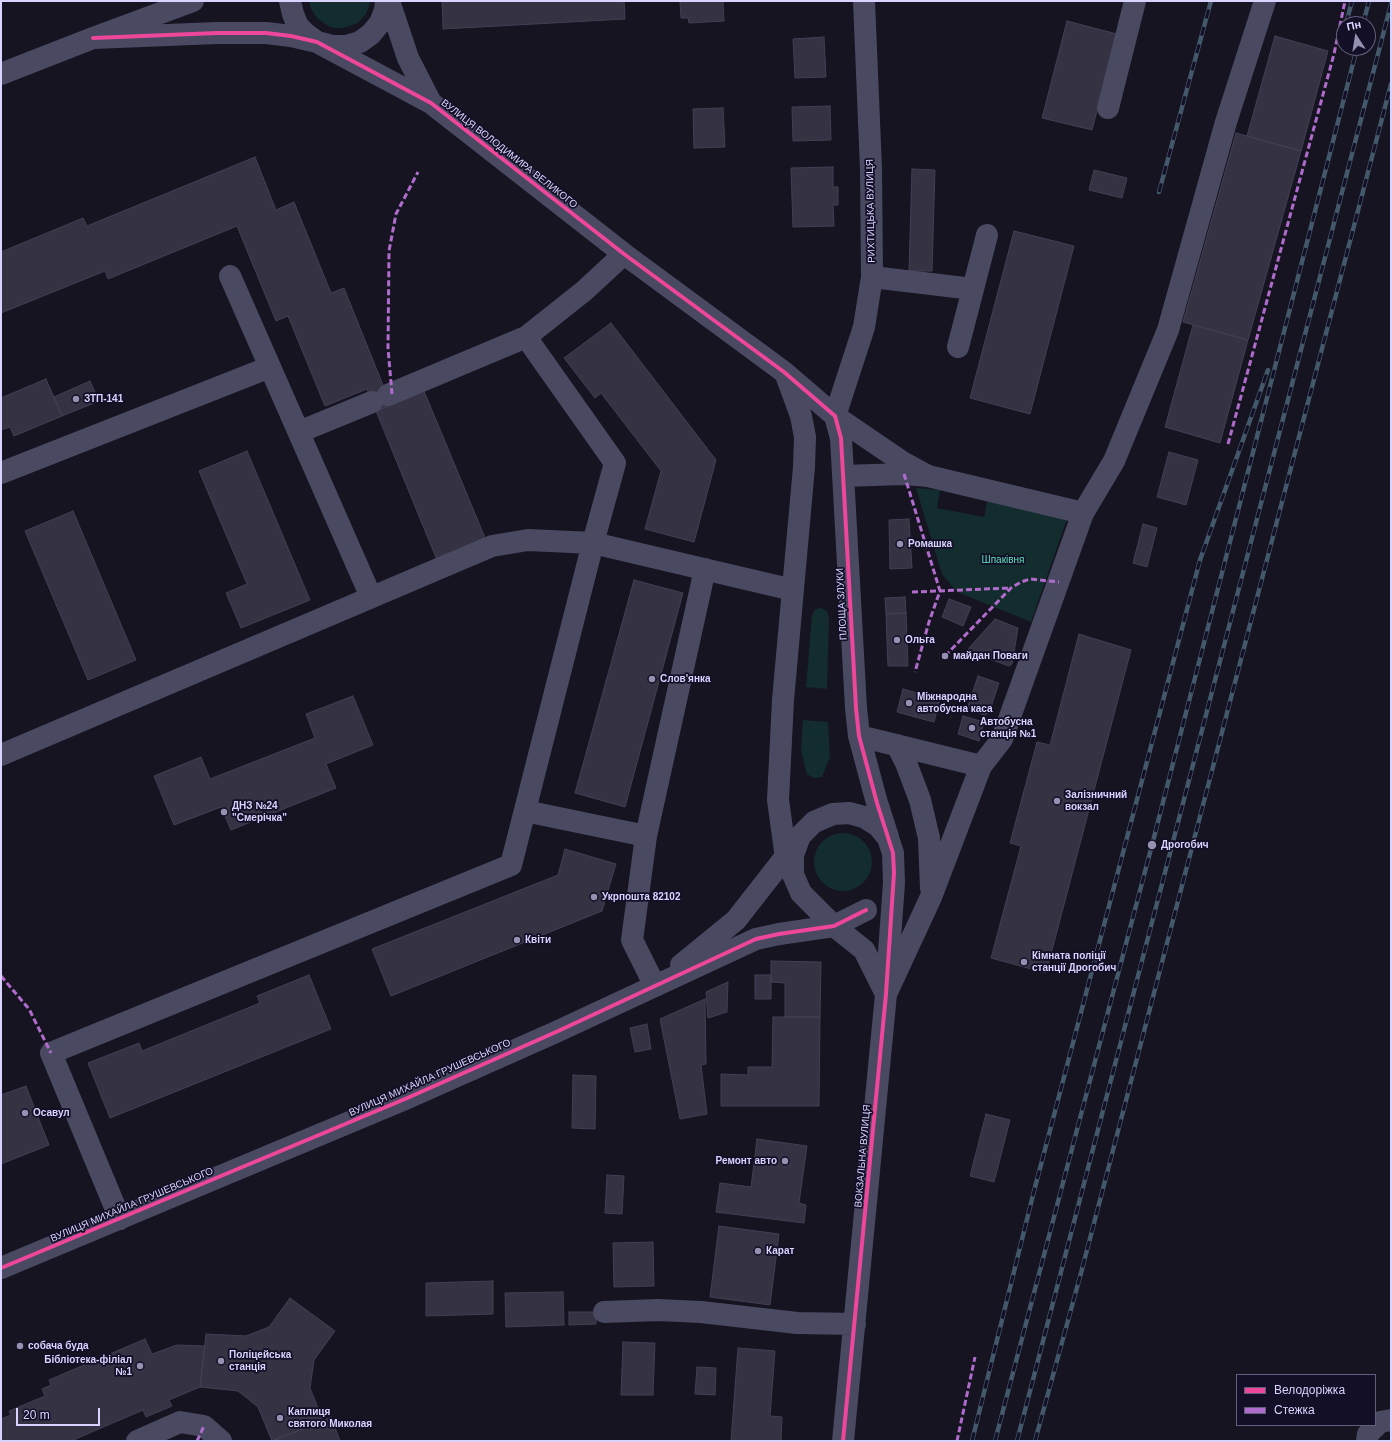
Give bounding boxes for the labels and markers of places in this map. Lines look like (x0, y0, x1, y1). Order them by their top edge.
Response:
place label: ЗТП-141 (84, 393, 123, 405)
marker: ЗТП-141 (71, 394, 81, 404)
place label: Ромашка (908, 538, 952, 550)
marker: Ромашка (895, 539, 905, 549)
place label: Ольга (905, 634, 935, 646)
marker: Ольга (892, 635, 902, 645)
place label: майдан Поваги (953, 650, 1028, 662)
marker: майдан Поваги (940, 651, 950, 661)
place label: Слов'янка (660, 673, 711, 685)
marker: Слов'янка (647, 674, 657, 684)
place label: Міжнародна автобусна каса (917, 691, 993, 714)
marker: Міжнародна автобусна каса (904, 698, 914, 708)
place label: Автобусна станція №1 (980, 716, 1036, 740)
marker: Автобусна станція №1 (967, 723, 977, 733)
place label: Залізничний вокзал (1065, 789, 1127, 812)
marker: Залізничний вокзал (1052, 796, 1062, 806)
place label: ДНЗ №24 "Смерічка" (232, 800, 287, 824)
marker: ДНЗ №24 "Смерічка" (219, 807, 229, 817)
marker: Дрогобич (1146, 839, 1158, 851)
place label: Дрогобич (1161, 839, 1209, 851)
place label: Укрпошта 82102 (602, 891, 680, 903)
marker: Укрпошта 82102 (589, 892, 599, 902)
place label: Квіти (525, 934, 551, 946)
marker: Квіти (512, 935, 522, 945)
place label: Кімната поліції станції Дрогобич (1032, 950, 1116, 974)
marker: Кімната поліції станції Дрогобич (1019, 957, 1029, 967)
place label: Осавул (33, 1107, 70, 1119)
marker: Осавул (20, 1108, 30, 1118)
place label: Ремонт авто (716, 1155, 777, 1167)
marker: Ремонт авто (780, 1156, 790, 1166)
place label: Карат (766, 1245, 794, 1257)
marker: Карат (753, 1246, 763, 1256)
place label: собача буда (28, 1340, 89, 1352)
marker: собача буда (15, 1341, 25, 1351)
place label: Поліцейська станція (229, 1349, 291, 1372)
place label: Бібліотека-філіал №1 (44, 1354, 132, 1378)
marker: Поліцейська станція (216, 1356, 226, 1366)
marker: Бібліотека-філіал №1 (135, 1361, 145, 1371)
place label: Каплиця святого Миколая (288, 1406, 372, 1430)
marker: Каплиця святого Миколая (275, 1413, 285, 1423)

